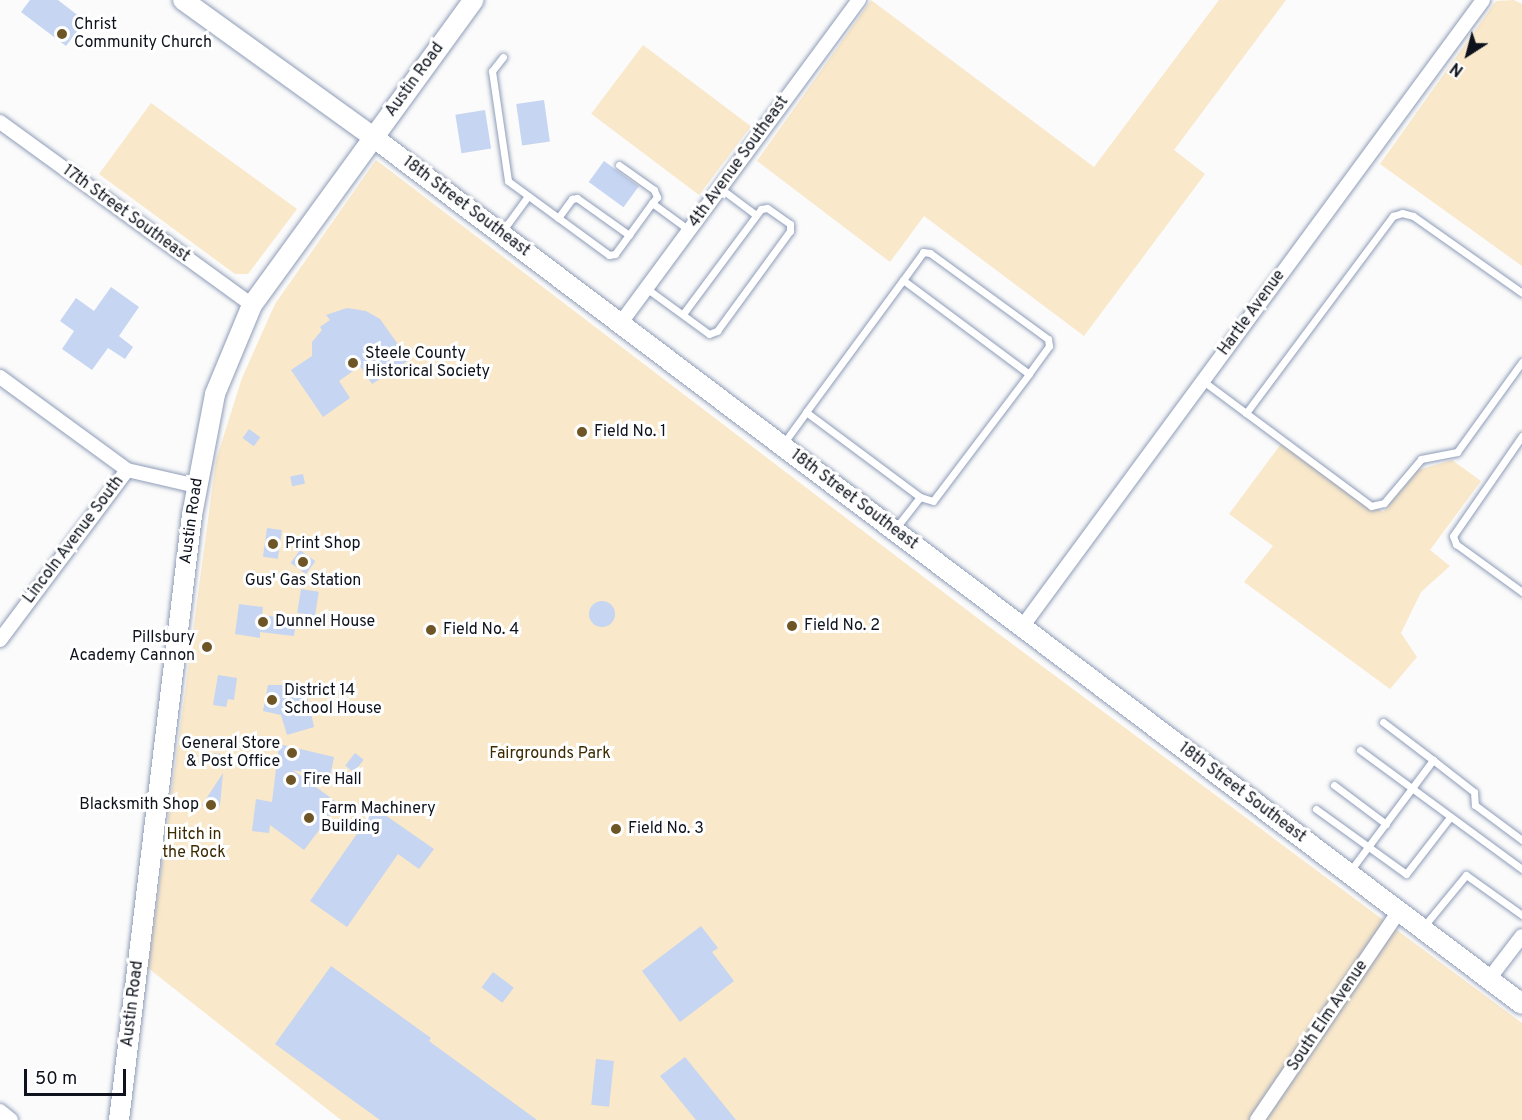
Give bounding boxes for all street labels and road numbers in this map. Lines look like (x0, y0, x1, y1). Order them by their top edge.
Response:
street label: Austin Road (382, 39, 448, 121)
street label: 4th Avenue Southeast (685, 92, 793, 232)
street label: 18th Street Southeast (399, 153, 533, 261)
street label: 17th Street Southeast (59, 161, 193, 267)
street label: Hartle Avenue (1214, 266, 1290, 360)
street label: 18th Street Southeast (787, 446, 921, 554)
street label: Lincoln Avenue South (20, 472, 128, 608)
street label: Austin Road (176, 477, 208, 565)
street label: 18th Street Southeast (1175, 739, 1309, 847)
street label: South Elm Avenue (1284, 957, 1372, 1075)
street label: Austin Road (118, 960, 148, 1048)

